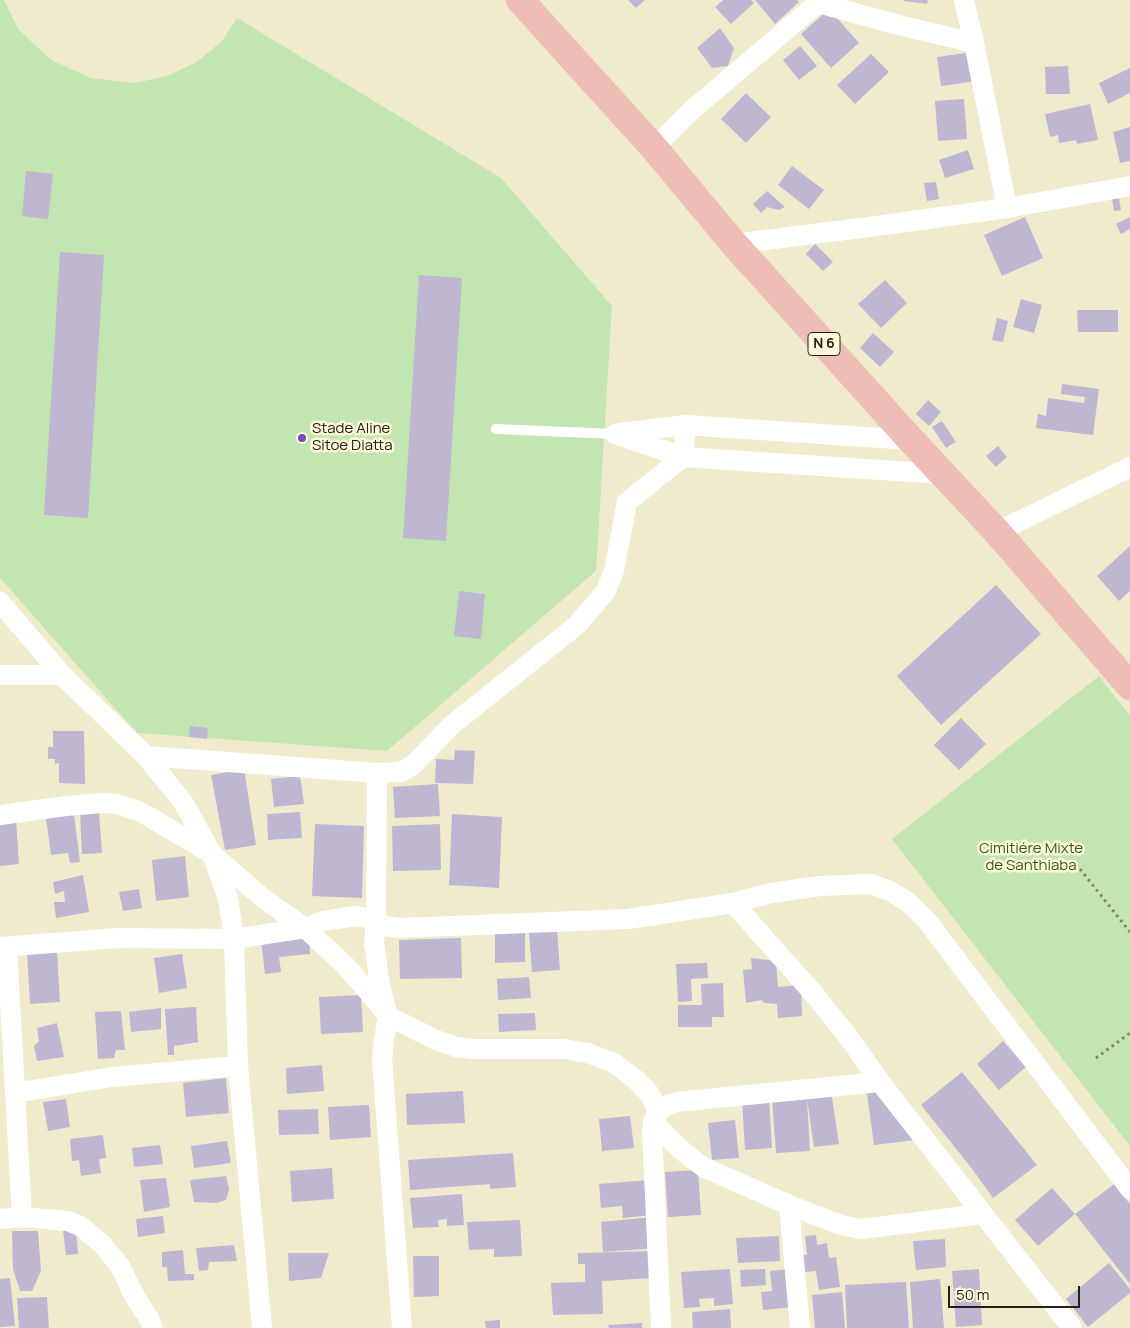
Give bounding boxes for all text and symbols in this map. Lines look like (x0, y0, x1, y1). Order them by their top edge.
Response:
road number: N 6 (808, 332, 840, 356)
place label: Stade Aline Sitoe Diatta (312, 420, 392, 455)
marker: Stade Aline Sitoe Diatta (296, 432, 308, 444)
park label: Cimitiére Mixte de Santhiaba (979, 840, 1083, 875)
scale bar (950, 1276, 1082, 1308)
text: 50 m (956, 1284, 990, 1305)

